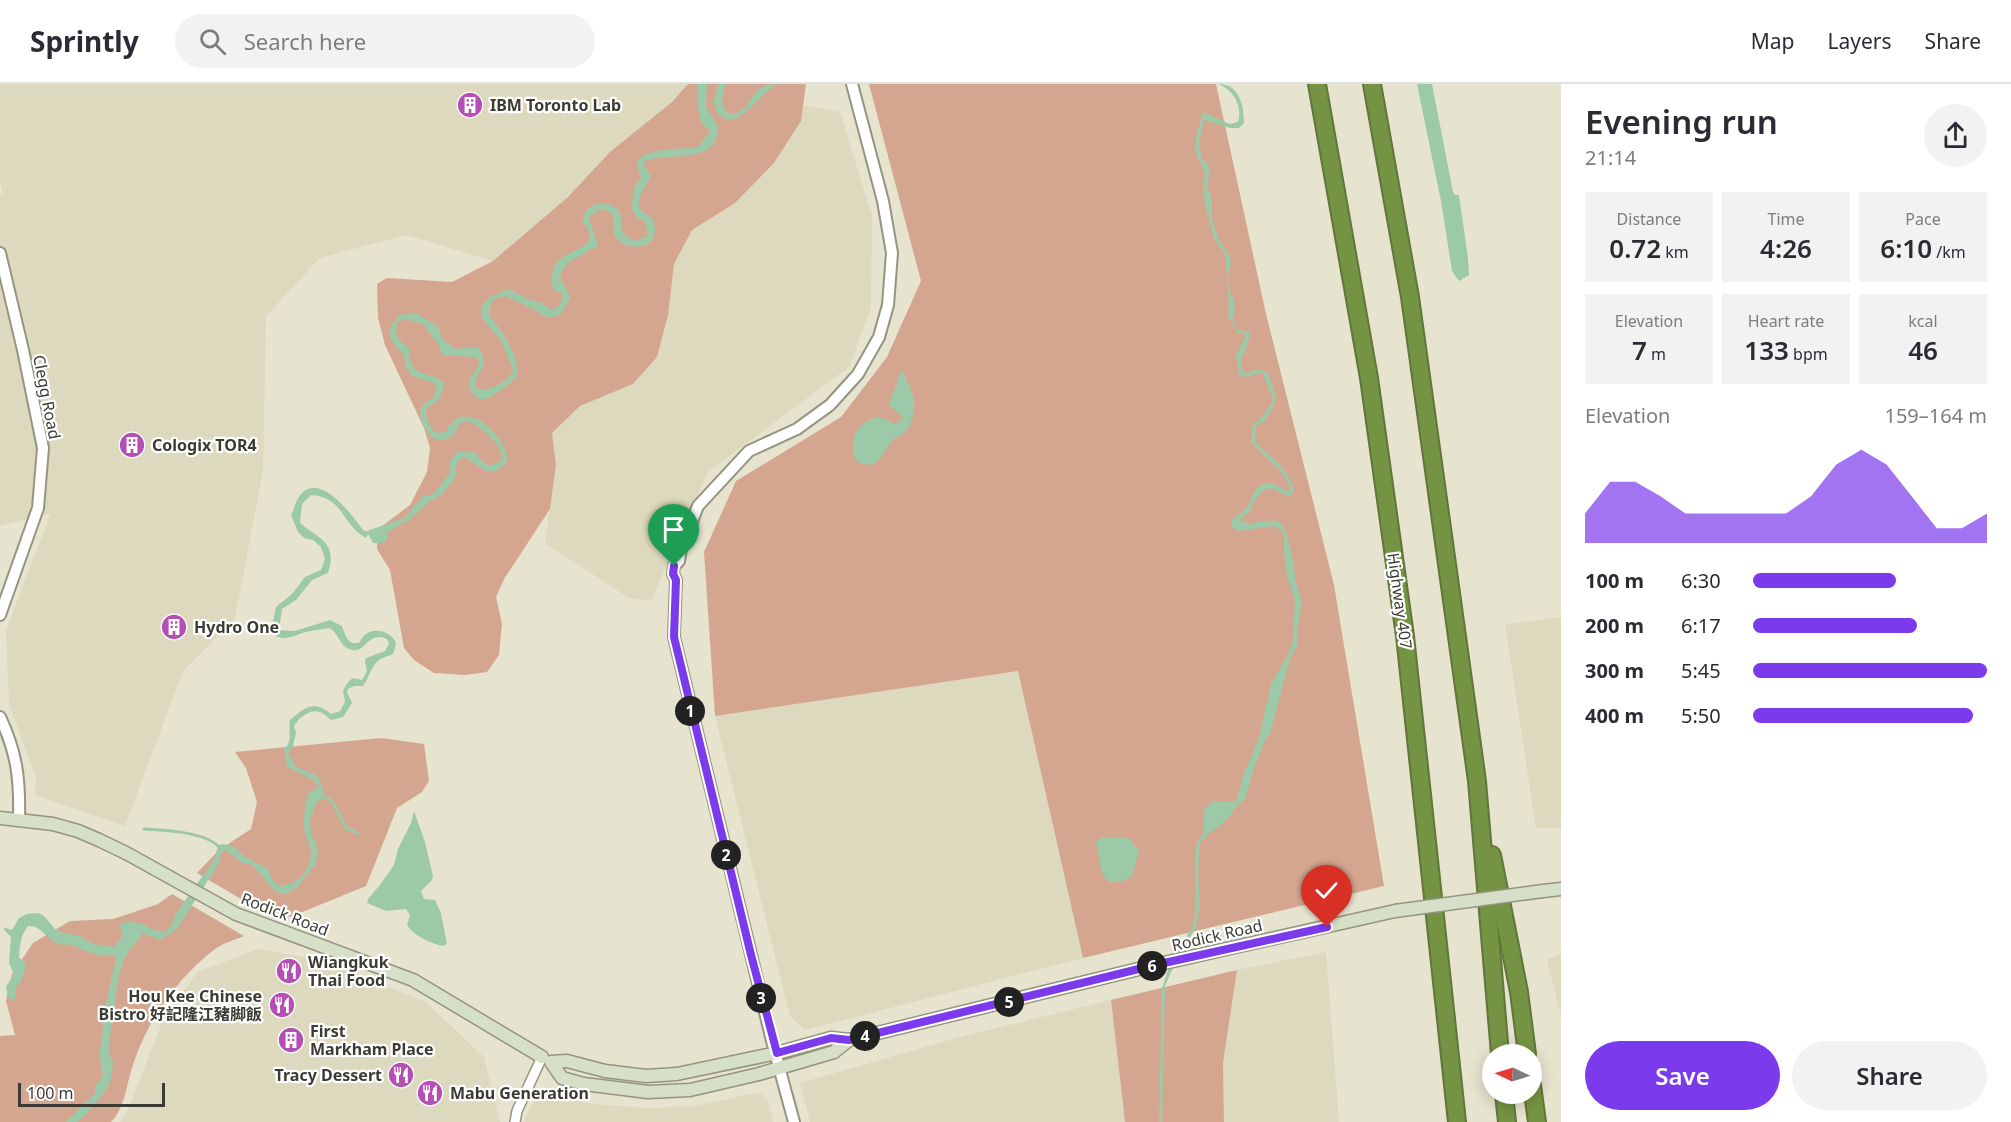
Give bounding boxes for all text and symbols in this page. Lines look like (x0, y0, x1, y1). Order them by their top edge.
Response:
search box (175, 14, 595, 68)
text: Sprintly (30, 22, 139, 60)
icon: search (196, 25, 229, 58)
text: Search here (244, 26, 366, 56)
text: Map (1751, 27, 1795, 55)
text: Layers (1828, 27, 1892, 55)
text: Share (1925, 27, 1981, 55)
building icon: IBM Toronto Lab (455, 90, 485, 120)
place label: IBM Toronto Lab (490, 94, 621, 116)
text: Evening run (1585, 99, 1778, 144)
button: share (1924, 104, 1987, 167)
text: 21:14 (1585, 144, 1636, 171)
text: Distance (1617, 208, 1681, 230)
text: Time (1767, 208, 1805, 230)
text: Pace (1905, 208, 1941, 230)
text: 0.72 (1609, 230, 1661, 266)
text: 4:26 (1760, 230, 1812, 266)
text: 6:10 (1880, 230, 1932, 266)
text: km (1661, 241, 1689, 263)
text: /km (1932, 241, 1966, 263)
text: Elevation (1615, 310, 1683, 332)
text: Heart rate (1748, 310, 1824, 332)
text: kcal (1908, 310, 1938, 332)
text: 7 (1632, 332, 1647, 368)
text: 133 (1744, 332, 1789, 368)
text: 46 (1908, 332, 1938, 368)
text: m (1647, 343, 1666, 365)
text: bpm (1789, 343, 1828, 365)
street label: Clegg Road (28, 353, 66, 441)
text: Elevation (1585, 402, 1670, 429)
text: 159–164 m (1884, 402, 1987, 429)
building icon: Cologix TOR4 (117, 430, 147, 460)
place label: Cologix TOR4 (152, 434, 257, 456)
pin (648, 504, 699, 566)
icon: arrive (657, 513, 690, 546)
street label: Highway 407 (1382, 551, 1418, 651)
text: 100 m (1585, 567, 1644, 594)
text: 6:30 (1681, 567, 1721, 594)
building icon: Hydro One (159, 612, 189, 642)
text: 200 m (1585, 612, 1644, 639)
text: 6:17 (1681, 612, 1721, 639)
place label: Hydro One (194, 616, 279, 638)
text: 300 m (1585, 657, 1644, 684)
text: 5:45 (1681, 657, 1721, 684)
pin: 1 (675, 696, 705, 726)
text: 1 (685, 700, 695, 722)
text: 400 m (1585, 702, 1644, 729)
text: 5:50 (1681, 702, 1721, 729)
pin: 2 (711, 840, 741, 870)
text: 2 (721, 844, 731, 866)
pin (1301, 865, 1352, 927)
icon: check (1310, 874, 1343, 907)
street label: Rodick Road (238, 887, 332, 941)
street label: Rodick Road (1169, 914, 1265, 956)
place label: Wiangkuk Thai Food (308, 951, 389, 991)
pin: 6 (1137, 951, 1167, 981)
text: 6 (1147, 955, 1157, 977)
restaurant icon: Wiangkuk Thai Food (274, 956, 304, 986)
pin: 3 (746, 983, 776, 1013)
place label: Hou Kee Chinese Bistro 好記隆江豬脚飯 (99, 985, 262, 1025)
text: 3 (756, 987, 766, 1009)
pin: 5 (994, 987, 1024, 1017)
restaurant icon: Hou Kee Chinese Bistro 好記隆江豬脚飯 (267, 990, 297, 1020)
text: 5 (1004, 991, 1014, 1013)
place label: First Markham Place (310, 1020, 434, 1060)
pin: 4 (850, 1021, 880, 1051)
building icon: First Markham Place (276, 1025, 306, 1055)
text: 4 (860, 1025, 870, 1047)
button: Save (1585, 1041, 1780, 1110)
button: Share (1792, 1041, 1987, 1110)
north arrow (1482, 1044, 1542, 1104)
map controls (1482, 1044, 1542, 1104)
restaurant icon: Tracy Dessert (386, 1060, 416, 1090)
place label: Tracy Dessert (275, 1064, 382, 1086)
restaurant icon: Mabu Generation (415, 1078, 445, 1108)
scale bar (18, 1080, 165, 1108)
text: 100 m (27, 1082, 74, 1104)
place label: Mabu Generation (450, 1082, 589, 1104)

